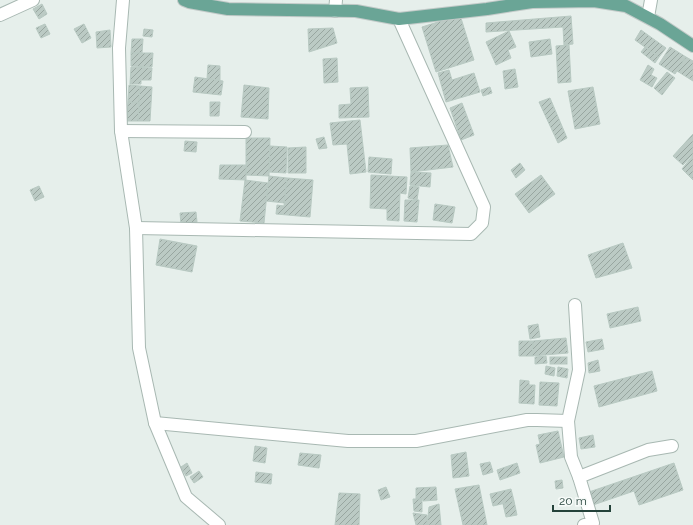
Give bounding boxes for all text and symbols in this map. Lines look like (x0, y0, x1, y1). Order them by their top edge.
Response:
scale bar (553, 487, 610, 513)
text: 20 m (559, 494, 587, 508)

